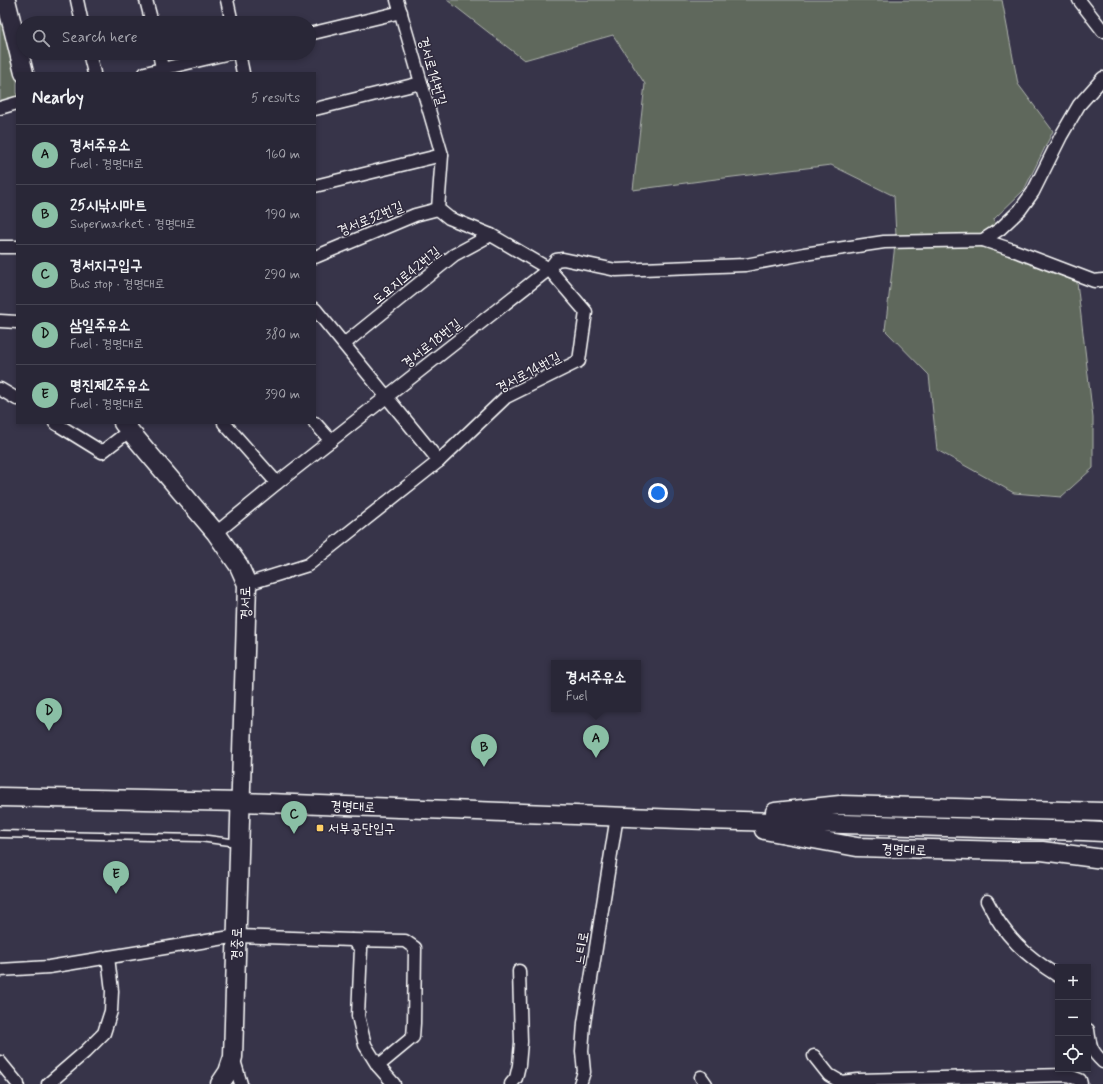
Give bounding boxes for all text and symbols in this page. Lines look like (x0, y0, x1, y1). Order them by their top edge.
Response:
search box (16, 16, 316, 60)
icon: search (30, 27, 52, 49)
text: Search here (62, 28, 138, 48)
street label: 경서로14번길 (414, 35, 451, 108)
text: Nearby (32, 87, 84, 109)
text: 5 results (251, 90, 300, 107)
text: 경서주유소 (70, 136, 130, 156)
text: A (41, 146, 49, 163)
text: 160 m (265, 146, 300, 163)
text: Fuel · 경명대로 (70, 156, 144, 173)
text: 25시낚시마트 (70, 196, 147, 216)
street label: 경서로32번길 (335, 197, 407, 240)
text: B (41, 206, 49, 223)
text: 190 m (265, 206, 300, 223)
text: Supermarket · 경명대로 (70, 216, 196, 233)
street label: 도요지로42번길 (369, 242, 445, 309)
text: 경서지구입구 (70, 256, 142, 276)
text: C (40, 266, 50, 283)
text: 290 m (264, 266, 300, 283)
text: Bus stop · 경명대로 (70, 276, 165, 293)
street label: 경서로18번길 (398, 315, 466, 373)
text: 삼일주유소 (70, 316, 130, 336)
text: D (41, 326, 49, 343)
text: 380 m (265, 326, 300, 343)
text: Fuel · 경명대로 (70, 336, 144, 353)
street label: 경서로14번길 (493, 348, 565, 397)
text: 명진제2주유소 (70, 376, 150, 396)
text: E (41, 386, 49, 403)
text: 390 m (265, 386, 300, 403)
text: Fuel · 경명대로 (70, 396, 144, 413)
your location (648, 483, 668, 503)
street label: 경서로 (237, 586, 255, 620)
popup (551, 660, 641, 712)
text: 경서주유소 (566, 668, 626, 688)
text: Fuel (566, 688, 588, 705)
pin: D (36, 698, 62, 731)
pin: A (583, 725, 609, 758)
pin: B (471, 734, 497, 767)
street label: 경명대로 (330, 797, 376, 817)
pin: C (281, 801, 307, 834)
place label: 서부공단입구 (328, 820, 396, 838)
marker: 서부공단입구 (315, 823, 325, 833)
street label: 경명대로 (881, 840, 927, 860)
pin: E (103, 861, 129, 894)
street label: 경중로 (227, 927, 247, 961)
street label: 느티로 (570, 930, 594, 966)
map controls (1055, 964, 1091, 1072)
button: + (1055, 964, 1091, 1000)
button: − (1055, 1000, 1091, 1036)
button: locate (1055, 1036, 1091, 1072)

